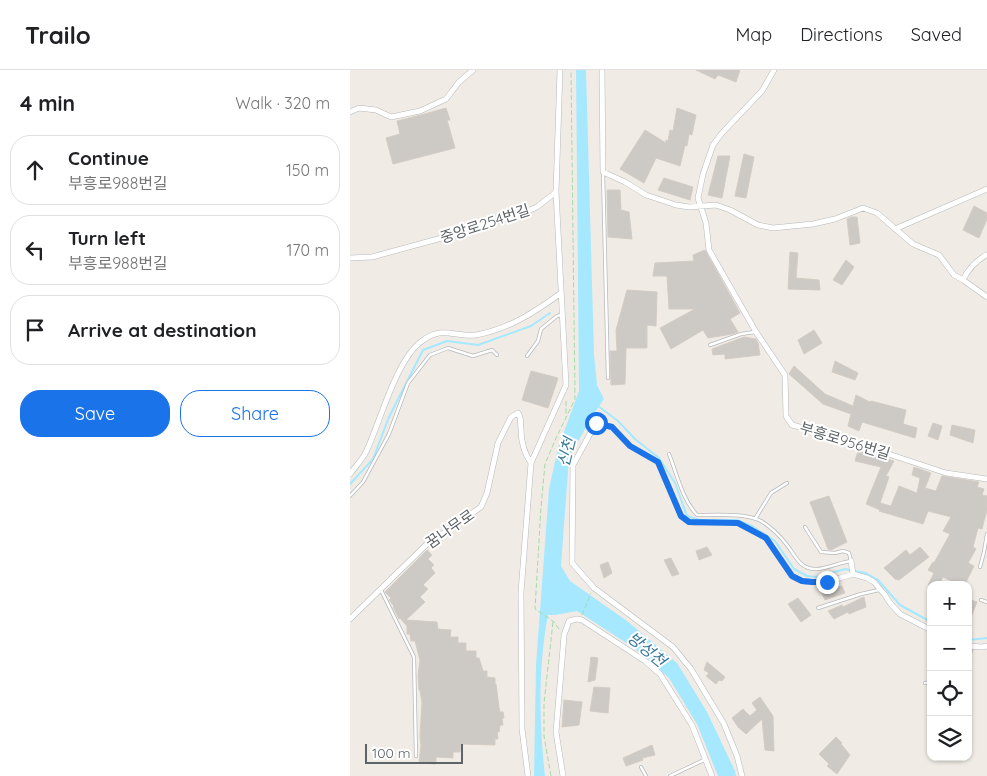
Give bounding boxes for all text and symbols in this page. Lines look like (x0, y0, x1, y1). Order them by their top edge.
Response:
text: Trailo (25, 20, 91, 50)
text: Map (735, 23, 772, 46)
text: Directions (800, 23, 883, 46)
text: Saved (911, 23, 962, 46)
text: 4 min (20, 90, 75, 116)
text: Walk · 320 m (235, 93, 330, 113)
text: Continue (68, 146, 149, 170)
icon: ahead (21, 156, 49, 184)
text: 150 m (286, 160, 329, 180)
text: 부흥로988번길 (68, 173, 168, 193)
street label: 중앙로254번길 (437, 200, 532, 247)
text: Turn left (68, 226, 146, 250)
icon: left (21, 236, 49, 264)
text: 170 m (286, 240, 329, 260)
text: 부흥로988번길 (68, 253, 168, 273)
icon: arrive (21, 316, 49, 344)
text: Arrive at destination (68, 318, 257, 342)
button: Save (20, 390, 170, 437)
button: Share (180, 390, 330, 437)
route start (585, 412, 608, 435)
street label: 부흥로956번길 (798, 418, 893, 463)
water label: 신천 (553, 433, 580, 469)
street label: 꿈나무로 (422, 505, 478, 552)
route end (816, 571, 839, 594)
map controls (927, 581, 972, 761)
button: + (927, 581, 972, 626)
button: − (927, 626, 972, 671)
water label: 방성천 (624, 627, 672, 672)
button: locate (927, 671, 972, 716)
button: layers (927, 716, 972, 761)
scale bar (365, 741, 462, 764)
text: 100 m (372, 744, 410, 762)

